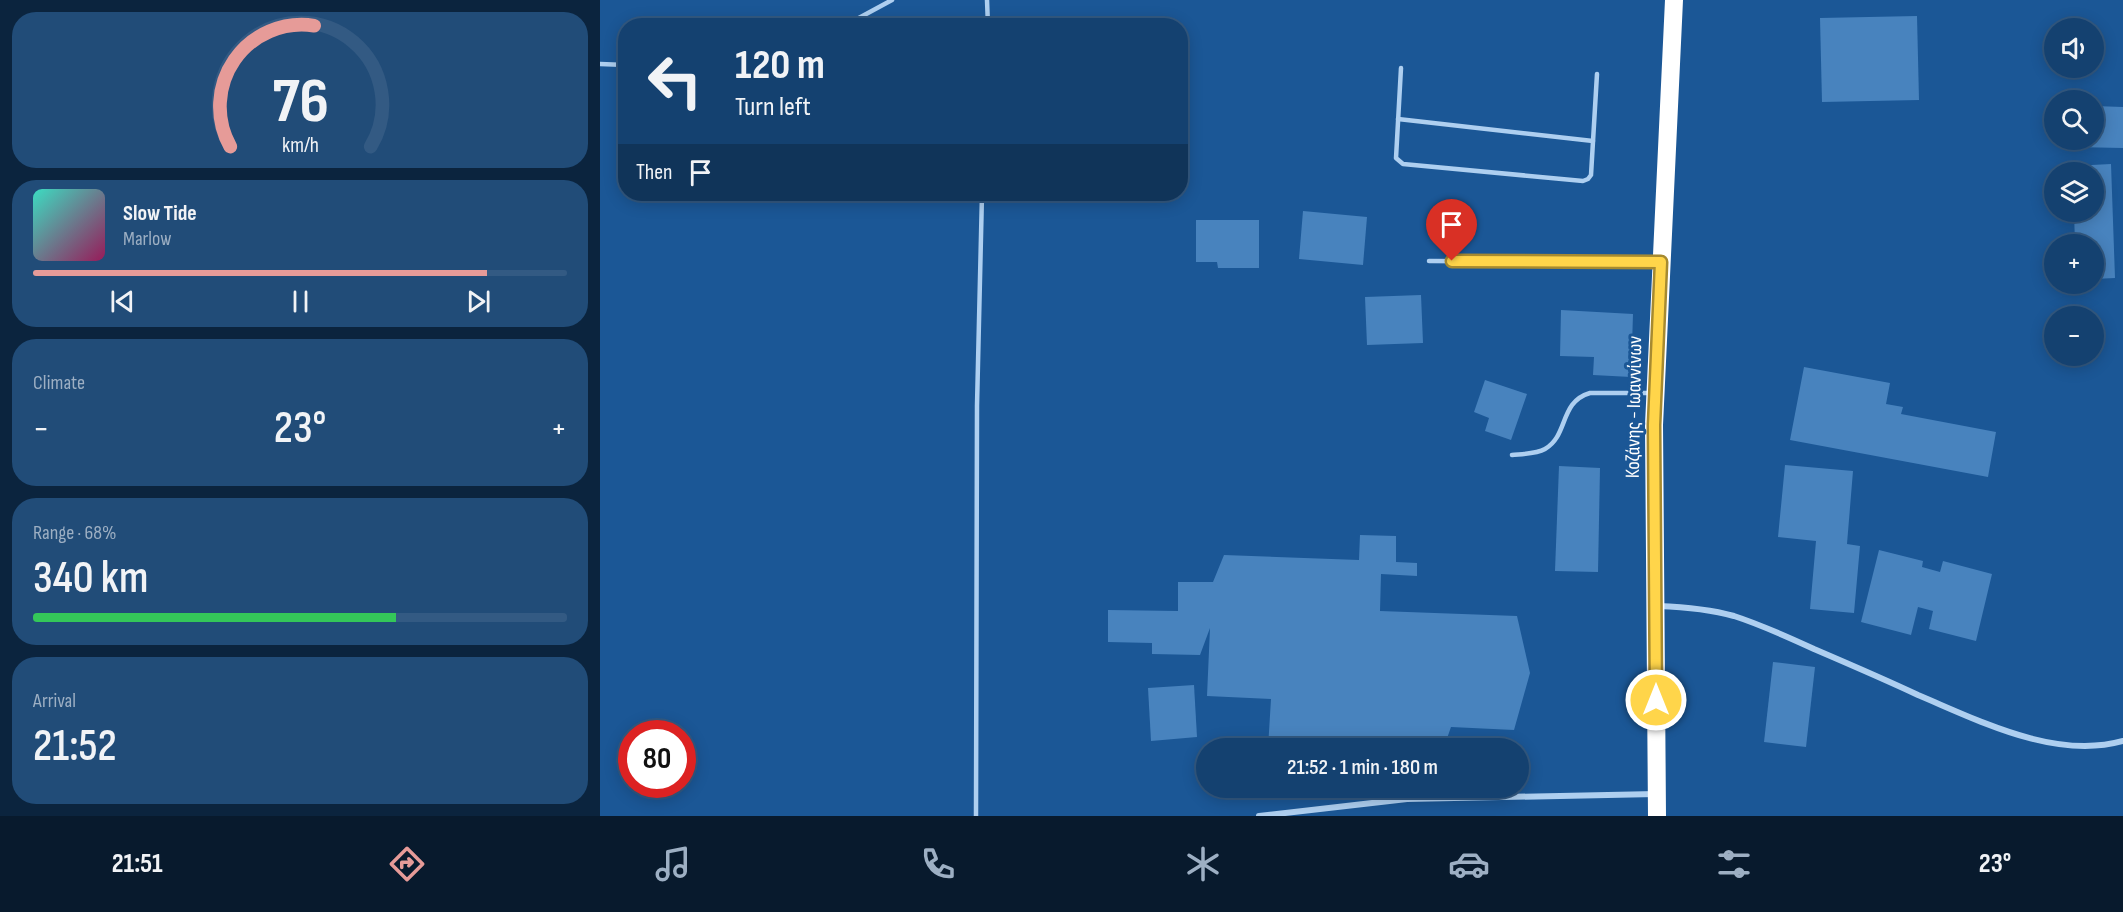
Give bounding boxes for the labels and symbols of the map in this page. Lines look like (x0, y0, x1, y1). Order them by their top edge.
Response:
pin (1426, 199, 1477, 261)
street label: Κοζάνης - Ιωαννίνων (1621, 336, 1647, 478)
position arrow (1624, 668, 1688, 732)
speed limit sign: 80 (618, 720, 696, 798)

